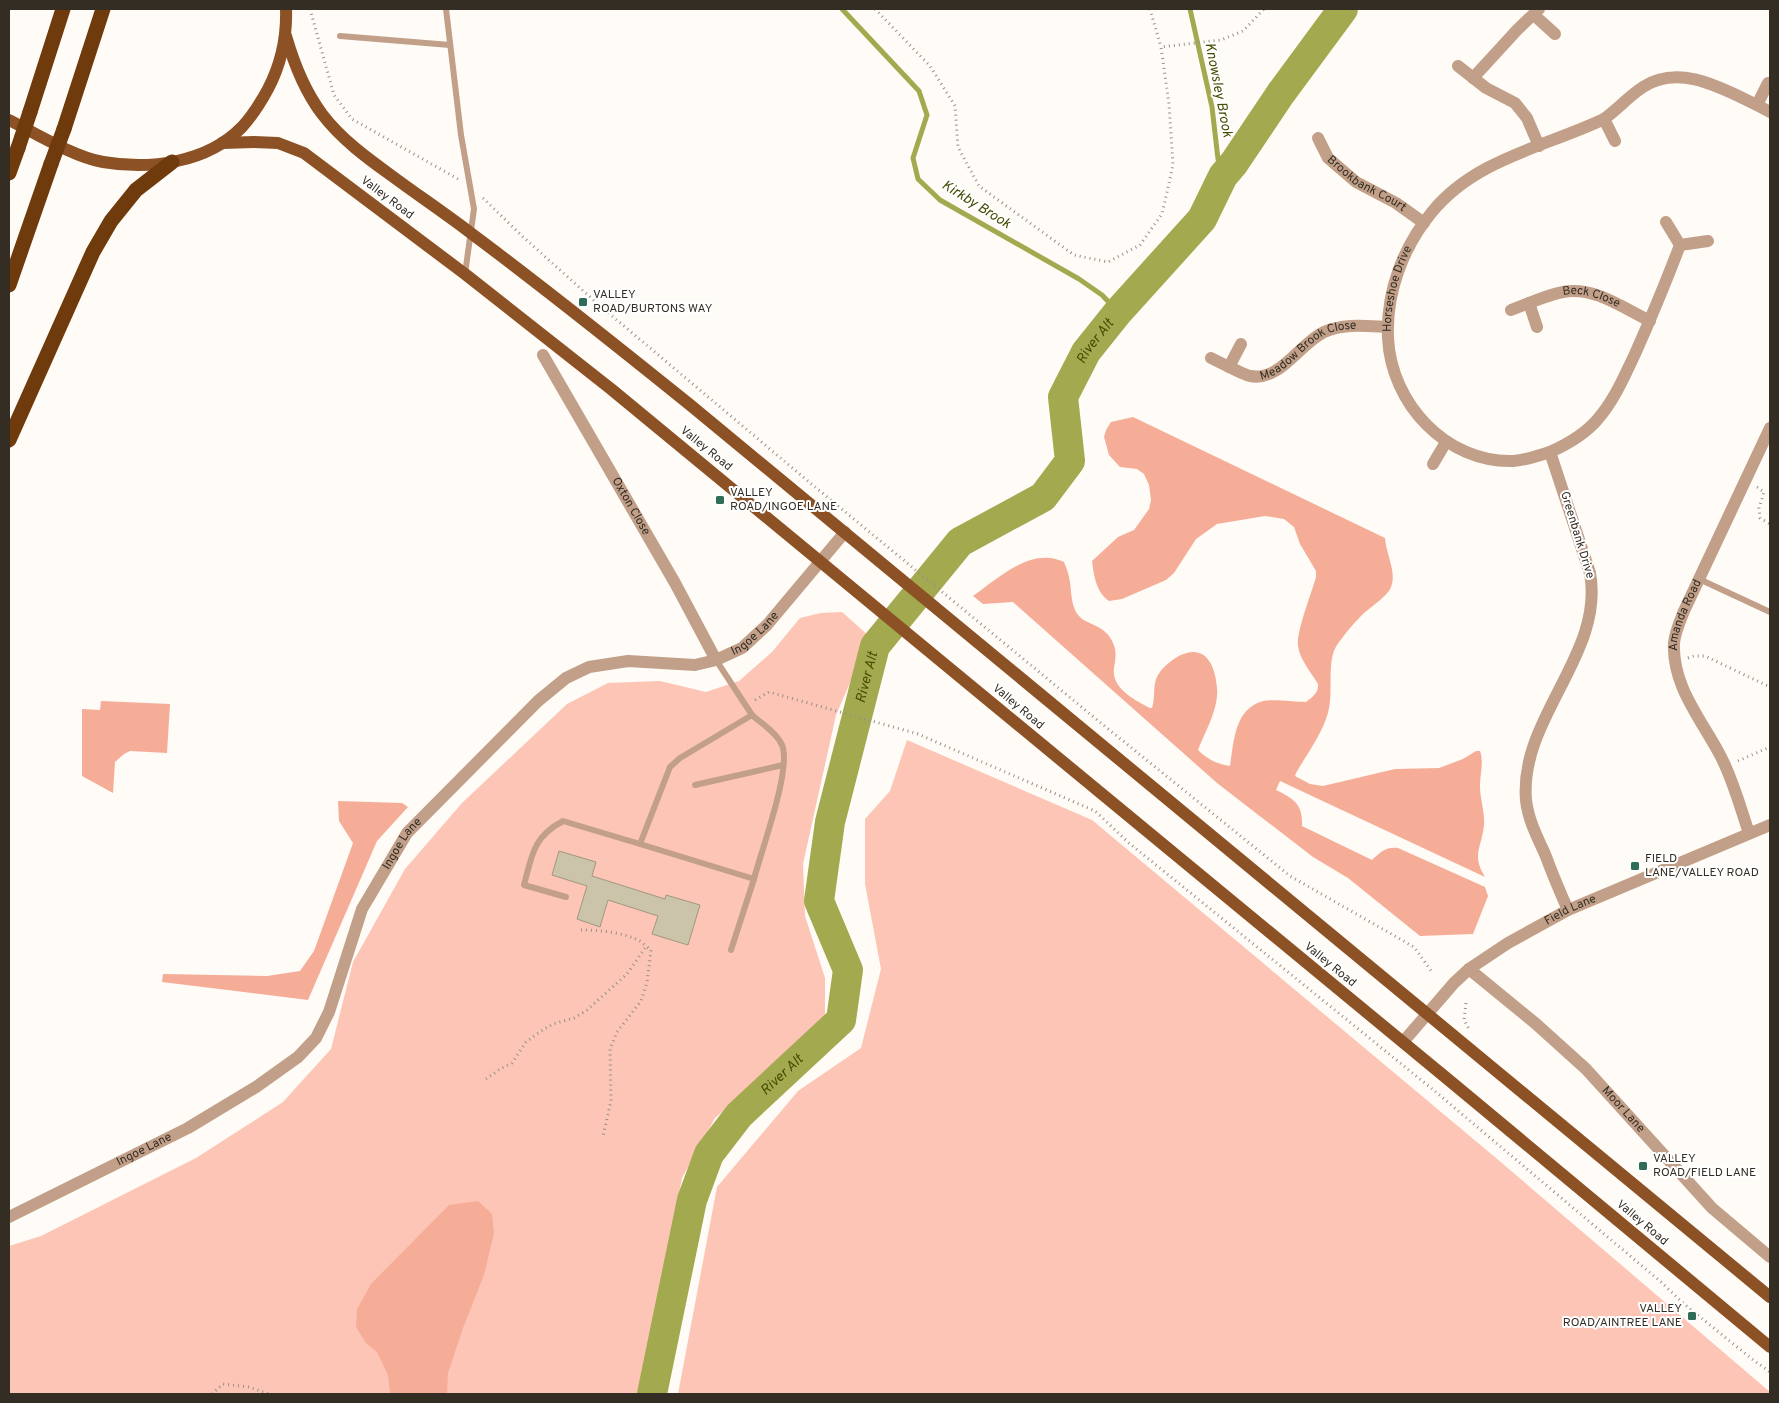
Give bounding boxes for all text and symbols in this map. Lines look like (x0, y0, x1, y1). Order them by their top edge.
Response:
water label: Knowsley Brook (1200, 41, 1236, 140)
street label: Brookbank Court (1323, 152, 1409, 216)
street label: Valley Road (357, 173, 417, 223)
water label: Kirkby Brook (938, 177, 1014, 233)
street label: Horseshoe Drive (1380, 243, 1416, 332)
street label: Beck Close (1562, 283, 1623, 312)
place label: VALLEY ROAD/BURTONS WAY (593, 287, 713, 317)
marker: VALLEY ROAD/BURTONS WAY (577, 296, 589, 308)
water label: River Alt (1073, 315, 1118, 367)
street label: Meadow Brook Close (1258, 318, 1357, 384)
street label: Valley Road (677, 423, 735, 475)
street label: Oxton Close (608, 474, 654, 538)
place label: VALLEY ROAD/INGOE LANE (730, 485, 837, 515)
street label: Greenbank Drive (1556, 489, 1598, 581)
marker: VALLEY ROAD/INGOE LANE (714, 494, 726, 506)
street label: Amanda Road (1666, 577, 1706, 651)
street label: Ingoe Lane (729, 609, 783, 660)
water label: River Alt (852, 649, 882, 705)
street label: Valley Road (989, 681, 1047, 733)
street label: Ingoe Lane (379, 814, 426, 873)
place label: FIELD LANE/VALLEY ROAD (1645, 851, 1759, 881)
marker: FIELD LANE/VALLEY ROAD (1629, 860, 1641, 872)
street label: Field Lane (1542, 891, 1599, 929)
street label: Valley Road (1301, 939, 1359, 991)
water label: River Alt (757, 1050, 808, 1099)
street label: Moor Lane (1598, 1083, 1648, 1136)
street label: Ingoe Lane (114, 1129, 175, 1170)
place label: VALLEY ROAD/FIELD LANE (1653, 1151, 1756, 1181)
marker: VALLEY ROAD/FIELD LANE (1637, 1160, 1649, 1172)
street label: Valley Road (1613, 1197, 1671, 1249)
place label: VALLEY ROAD/AINTREE LANE (1563, 1301, 1682, 1331)
marker: VALLEY ROAD/AINTREE LANE (1686, 1310, 1698, 1322)

